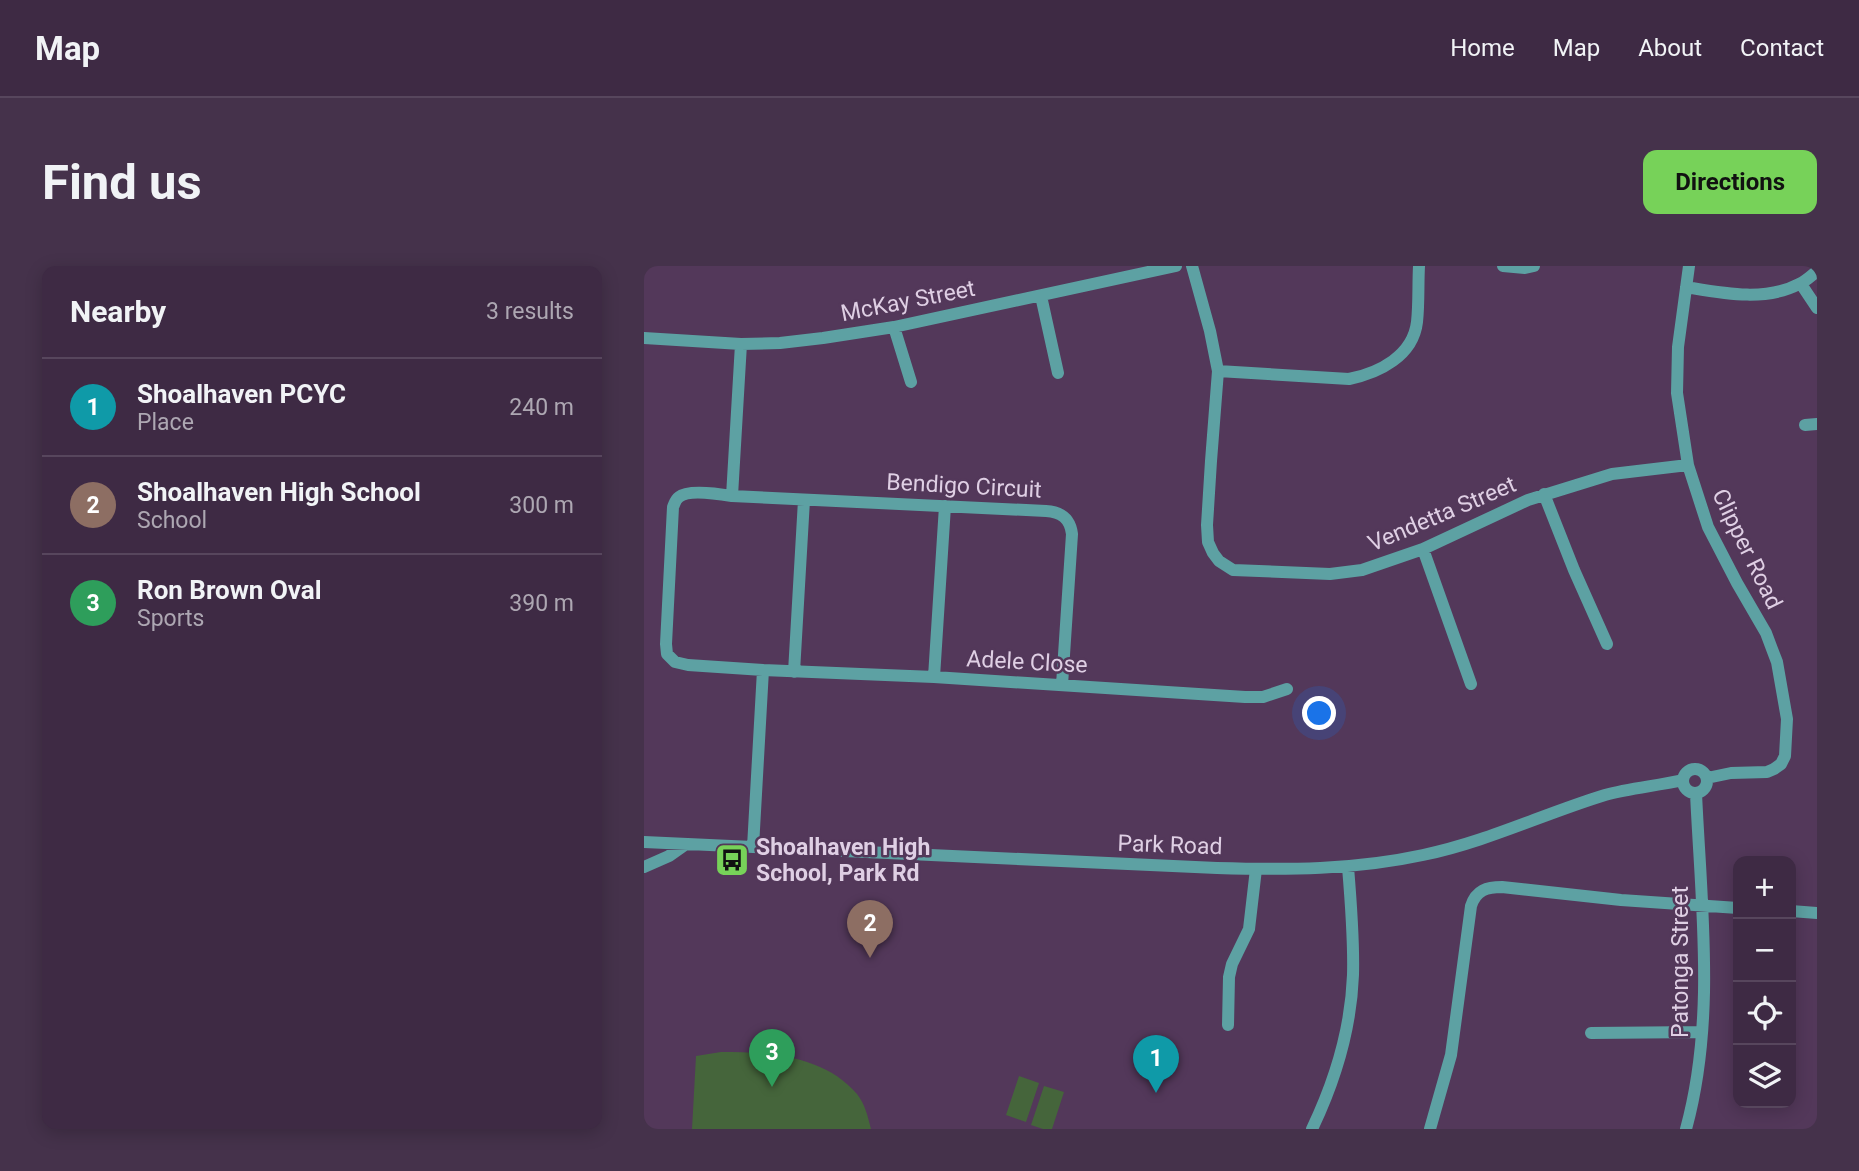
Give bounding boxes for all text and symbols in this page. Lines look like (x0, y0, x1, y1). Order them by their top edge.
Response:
text: Map (35, 29, 100, 68)
text: Home (1450, 34, 1515, 62)
text: Map (1553, 34, 1600, 62)
text: About (1638, 34, 1702, 62)
text: Contact (1740, 34, 1824, 62)
button: Directions (1643, 150, 1817, 214)
text: Find us (42, 154, 202, 211)
street label: McKay Street (839, 275, 977, 327)
text: Nearby (70, 294, 166, 329)
text: 3 results (486, 298, 574, 325)
text: Shoalhaven PCYC (137, 379, 346, 409)
text: 1 (86, 394, 100, 421)
text: 240 m (509, 394, 574, 421)
text: Place (137, 409, 194, 436)
street label: Bendigo Circuit (886, 468, 1042, 504)
street label: Vendetta Street (1364, 471, 1520, 557)
text: Shoalhaven High School (137, 477, 421, 507)
street label: Clipper Road (1706, 484, 1788, 614)
text: 2 (86, 492, 100, 519)
text: 300 m (509, 492, 574, 519)
text: School (137, 507, 207, 534)
text: Ron Brown Oval (137, 575, 322, 605)
text: 3 (86, 590, 100, 617)
text: 390 m (509, 590, 574, 617)
text: Sports (137, 605, 204, 632)
street label: Adele Close (966, 645, 1088, 679)
your location (1302, 696, 1336, 730)
street label: Park Road (1117, 830, 1223, 860)
place label: Shoalhaven High School, Park Rd (756, 834, 930, 887)
bus stop icon: Shoalhaven High School, Park Rd (713, 841, 751, 879)
map controls (1733, 856, 1796, 1108)
button: + (1733, 856, 1796, 919)
street label: Patonga Street (1667, 886, 1694, 1038)
pin: 2 (847, 900, 893, 958)
button: − (1733, 919, 1796, 982)
button: locate (1733, 982, 1796, 1045)
pin: 3 (749, 1029, 795, 1087)
pin: 1 (1133, 1035, 1179, 1093)
button: layers (1733, 1045, 1796, 1108)

